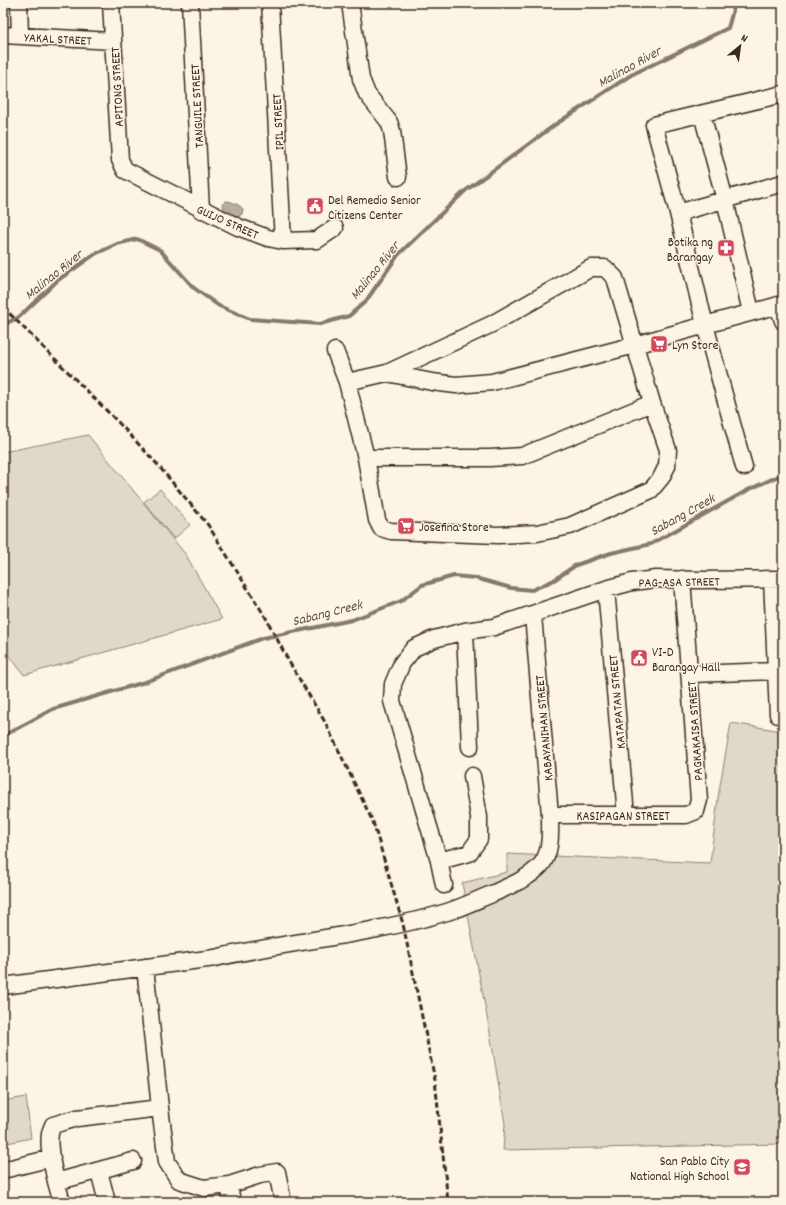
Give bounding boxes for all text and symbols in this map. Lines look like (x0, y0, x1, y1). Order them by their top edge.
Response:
north arrow (720, 26, 760, 66)
street label: YAKAL STREET (24, 29, 92, 52)
text: N (738, 31, 751, 48)
water label: Malinao River (595, 41, 667, 93)
street label: APITONG STREET (107, 46, 130, 127)
street label: TANGUILE STREET (187, 63, 210, 148)
street label: IPIL STREET (269, 93, 290, 151)
place label: Del Remedio Senior Citizens Center (328, 192, 421, 226)
public building icon: Del Remedio Senior Citizens Center (305, 196, 325, 216)
street label: GUIJO STREET (193, 201, 261, 245)
place label: Botika ng Barangay (667, 234, 714, 268)
water label: Malinao River (346, 236, 406, 305)
pharmacy icon: Botika ng Barangay (716, 238, 736, 258)
water label: Malinao River (21, 245, 89, 305)
supermarket icon: Lyn Store (649, 334, 669, 354)
place label: Lyn Store (672, 337, 719, 356)
water label: Sabang Creek (647, 489, 720, 542)
supermarket icon: Josefina Store (396, 516, 416, 536)
place label: Josefina Store (419, 519, 489, 538)
street label: PAG-ASA STREET (638, 573, 720, 594)
water label: Sabang Creek (290, 595, 366, 632)
place label: VI-D Barangay Hall (652, 644, 720, 678)
public building icon: VI-D Barangay Hall (629, 648, 649, 668)
street label: KATAPATAN STREET (605, 654, 632, 750)
street label: KABAYANIHAN STREET (531, 674, 560, 781)
street label: PAGKAKAISA STREET (684, 680, 709, 781)
street label: KASIPAGAN STREET (576, 808, 670, 827)
place label: San Pablo City National High School (630, 1153, 730, 1187)
school or university icon: San Pablo City National High School (732, 1157, 752, 1177)

